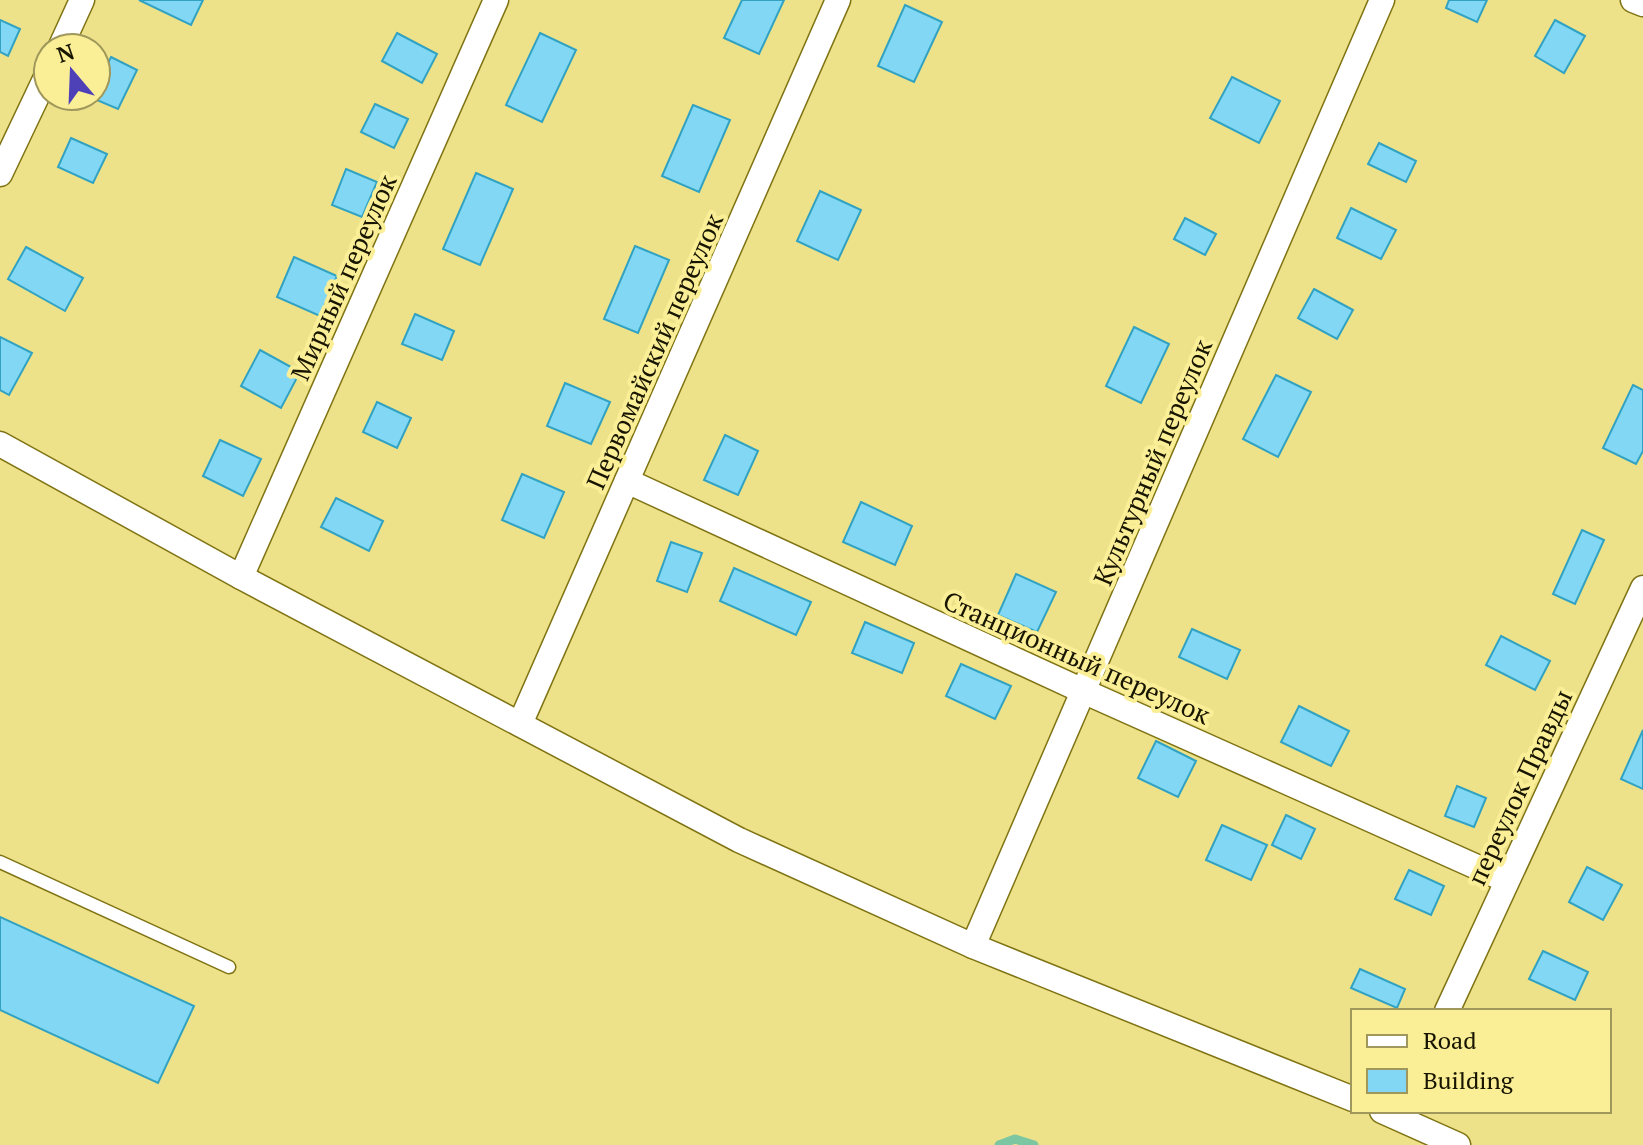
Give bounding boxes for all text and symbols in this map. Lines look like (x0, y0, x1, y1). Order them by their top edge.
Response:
north arrow (32, 32, 112, 112)
text: N (53, 36, 78, 69)
street label: Мирный переулок (282, 168, 404, 385)
street label: Первомайский переулок (578, 207, 731, 494)
street label: Культурный переулок (1085, 333, 1220, 590)
street label: Станционный переулок (938, 583, 1217, 732)
street label: переулок Правды (1459, 684, 1579, 890)
legend (1351, 1009, 1611, 1113)
text: Road (1423, 1024, 1477, 1056)
text: Building (1423, 1064, 1514, 1096)

